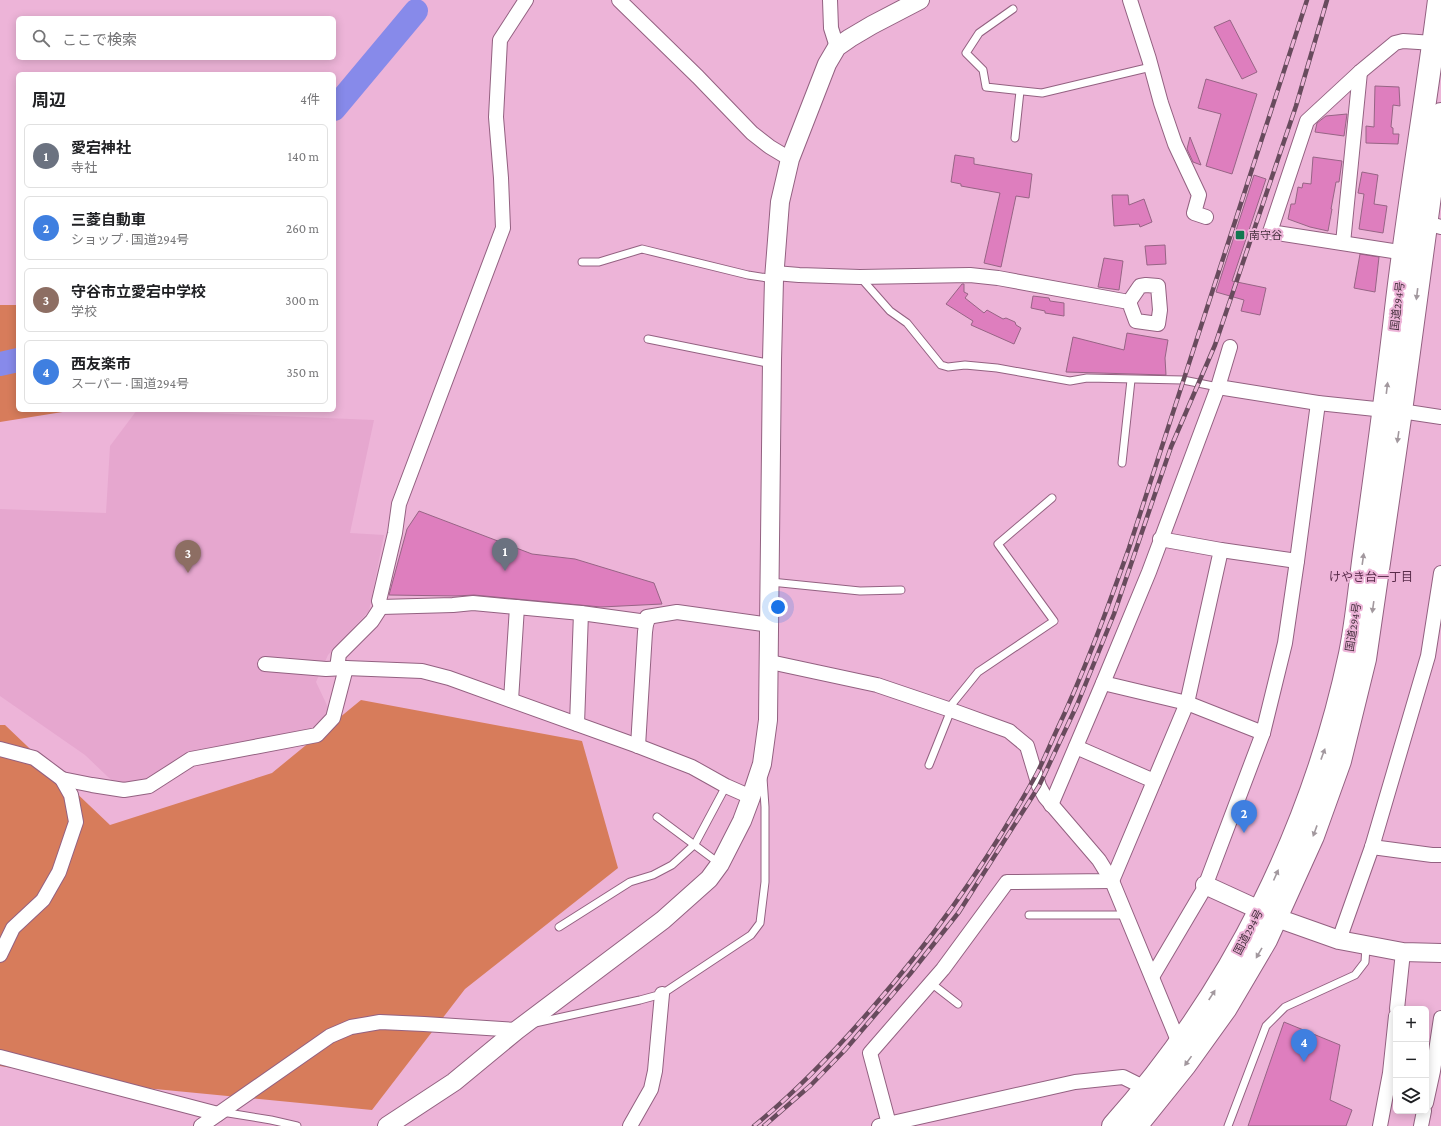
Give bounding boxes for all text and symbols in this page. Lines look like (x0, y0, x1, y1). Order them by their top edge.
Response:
search box (16, 16, 336, 60)
icon: search (30, 27, 52, 49)
text: ここで検索 (62, 32, 137, 48)
text: 周辺 (32, 91, 66, 110)
text: 4件 (300, 92, 320, 107)
text: 愛宕神社 (71, 140, 131, 156)
text: 1 (44, 149, 48, 164)
text: 140 m (288, 149, 319, 164)
text: 寺社 (71, 160, 97, 175)
text: 三菱自動車 (71, 212, 146, 228)
text: 2 (43, 221, 49, 236)
text: 260 m (286, 221, 319, 236)
marker: 南守谷 (1234, 229, 1246, 241)
place label: 南守谷 (1249, 229, 1282, 241)
text: ショップ · 国道294号 (71, 232, 189, 247)
street label: 国道294号 (1388, 281, 1406, 331)
text: 守谷市立愛宕中学校 (71, 284, 206, 300)
one-way arrow (1414, 288, 1420, 300)
text: 3 (43, 293, 49, 308)
text: 300 m (285, 293, 319, 308)
text: 学校 (71, 304, 97, 319)
text: 西友楽市 (71, 356, 131, 372)
text: 4 (42, 365, 50, 380)
text: 350 m (286, 365, 319, 380)
text: スーパー · 国道294号 (71, 376, 189, 391)
one-way arrow (1384, 382, 1390, 394)
one-way arrow (1395, 431, 1401, 443)
pin: 1 (492, 538, 518, 571)
pin: 3 (175, 540, 201, 573)
one-way arrow (1360, 553, 1366, 565)
district label: けやき台一丁目 (1329, 570, 1413, 584)
your location (768, 597, 788, 617)
one-way arrow (1370, 601, 1376, 613)
street label: 国道294号 (1343, 602, 1363, 652)
one-way arrow (1321, 748, 1327, 760)
pin: 2 (1231, 800, 1257, 833)
one-way arrow (1312, 825, 1318, 837)
one-way arrow (1273, 870, 1279, 881)
street label: 国道294号 (1231, 907, 1265, 957)
one-way arrow (1255, 947, 1262, 959)
one-way arrow (1209, 990, 1216, 1001)
map controls (1393, 1006, 1429, 1114)
button: + (1393, 1006, 1429, 1042)
pin: 4 (1291, 1029, 1317, 1062)
button: − (1393, 1042, 1429, 1078)
one-way arrow (1183, 1056, 1192, 1067)
button: layers (1393, 1078, 1429, 1114)

